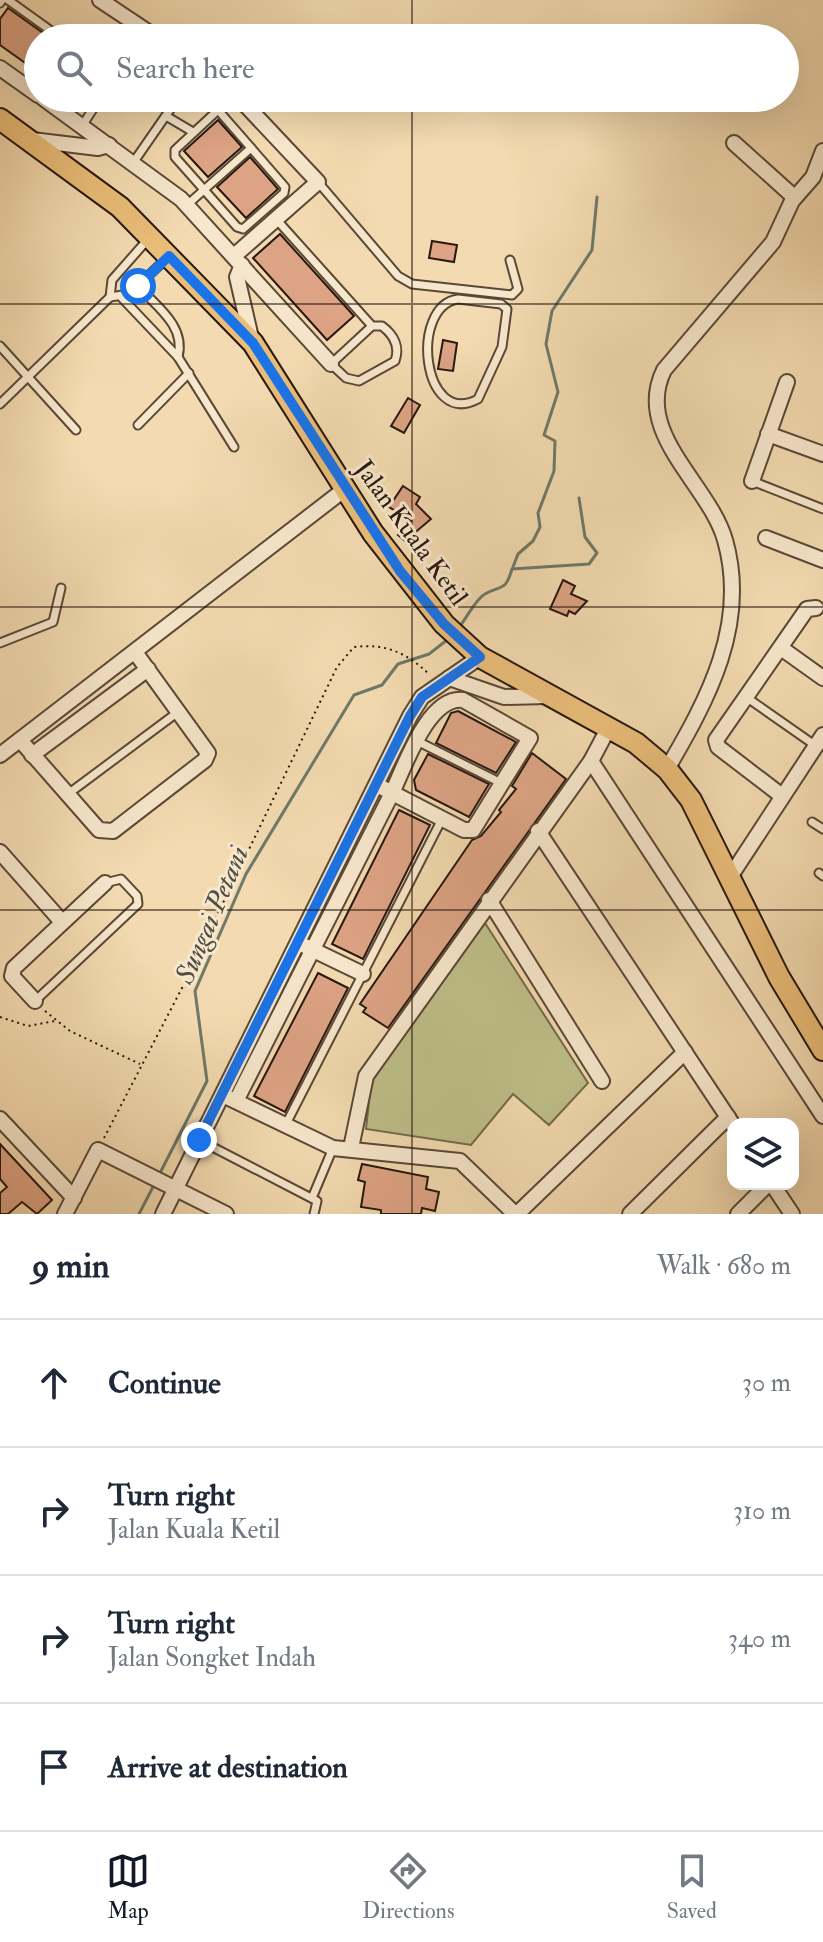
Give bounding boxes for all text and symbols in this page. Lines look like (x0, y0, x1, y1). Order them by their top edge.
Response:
search box (24, 24, 799, 112)
icon: search (52, 46, 96, 90)
text: Search here (116, 50, 255, 87)
route start (120, 268, 156, 304)
street label: Jalan Kuala Ketil (347, 453, 475, 612)
water label: Sungai Petani (167, 840, 257, 990)
map controls (727, 1118, 799, 1190)
button: layers (727, 1118, 799, 1190)
route end (181, 1122, 217, 1158)
text: 9 min (32, 1245, 110, 1288)
text: Walk · 680 m (657, 1250, 791, 1282)
icon: ahead (32, 1361, 76, 1405)
text: Continue (108, 1365, 221, 1402)
text: 30 m (742, 1367, 791, 1399)
text: Turn right (108, 1477, 235, 1514)
icon: right (32, 1489, 76, 1533)
text: 310 m (733, 1495, 791, 1527)
text: Jalan Kuala Ketil (108, 1514, 280, 1546)
text: Turn right (108, 1605, 235, 1642)
icon: right (32, 1617, 76, 1661)
text: 340 m (728, 1623, 791, 1655)
text: Jalan Songket Indah (108, 1642, 316, 1674)
icon: arrive (32, 1745, 76, 1789)
text: Arrive at destination (108, 1749, 348, 1786)
tab: Map (106, 1849, 150, 1925)
tab: Directions (362, 1849, 455, 1925)
tab: Saved (667, 1849, 717, 1925)

